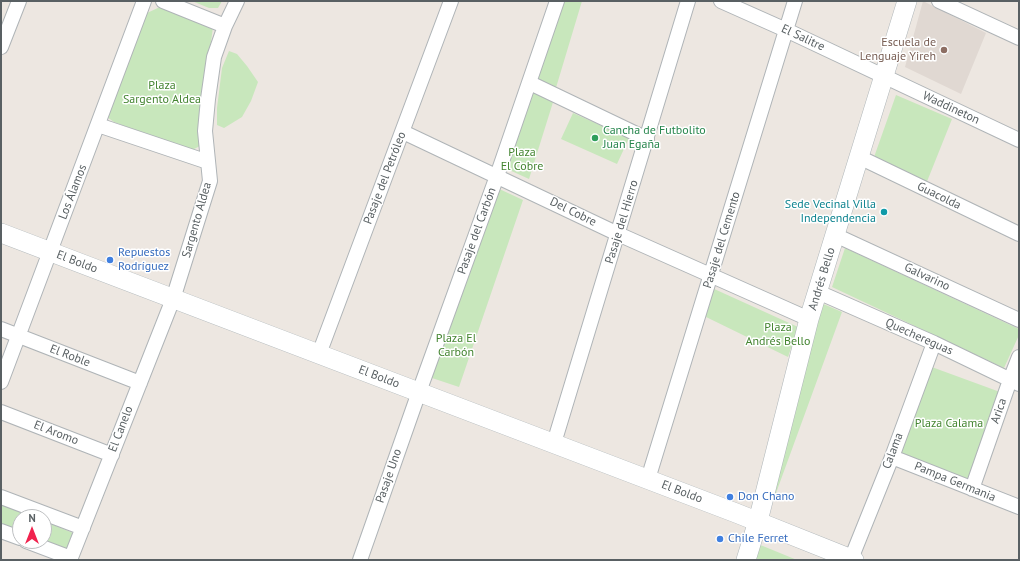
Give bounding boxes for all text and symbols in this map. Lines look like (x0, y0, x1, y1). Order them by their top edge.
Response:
street label: El Salitre (779, 22, 827, 54)
place label: Escuela de Lenguaje Yireh (860, 36, 936, 64)
marker: Escuela de Lenguaje Yireh (939, 45, 949, 55)
park label: Plaza Sargento Aldea (123, 79, 201, 107)
street label: Waddineton (920, 89, 982, 127)
place label: Cancha de Futbolito Juan Egaña (603, 124, 706, 152)
street label: Pasaje del Petróleo (361, 130, 409, 226)
marker: Cancha de Futbolito Juan Egaña (590, 133, 600, 143)
park label: Plaza El Cobre (501, 146, 543, 174)
street label: Los Álamos (56, 162, 90, 222)
street label: Pasaje del Hierro (602, 178, 642, 266)
street label: Guacolda (915, 179, 963, 213)
street label: Sargento Aldea (179, 180, 215, 260)
street label: Pasaje del Carbón (455, 186, 499, 276)
street label: Pasaje del Cemento (700, 190, 744, 290)
street label: Del Cobre (547, 195, 599, 229)
place label: Sede Vecinal Villa Independencia (785, 198, 876, 226)
marker: Sede Vecinal Villa Independencia (879, 207, 889, 217)
place label: Repuestos Rodríguez (118, 246, 170, 274)
street label: Andrés Bello (806, 246, 838, 312)
street label: El Boldo (54, 248, 100, 276)
marker: Repuestos Rodríguez (105, 255, 115, 265)
street label: Galvarino (902, 260, 952, 294)
street label: Quechereguas (883, 316, 955, 358)
park label: Plaza Andrés Bello (745, 321, 811, 349)
park label: Plaza El Carbón (436, 332, 476, 360)
street label: El Roble (48, 342, 92, 370)
street label: El Boldo (356, 363, 402, 391)
street label: Arica (988, 397, 1010, 425)
street label: El Canelo (106, 404, 136, 454)
park label: Plaza Calama (915, 417, 983, 431)
street label: El Aromo (32, 418, 80, 448)
street label: Calama (880, 431, 906, 471)
street label: Pasaje Uno (373, 447, 405, 505)
street label: Pampa Germania (912, 459, 998, 505)
street label: El Boldo (659, 478, 705, 506)
place label: Don Chano (738, 490, 794, 504)
marker: Don Chano (725, 492, 735, 502)
north arrow (12, 509, 52, 549)
text: N (28, 511, 36, 525)
place label: Chile Ferret (728, 532, 788, 546)
marker: Chile Ferret (715, 534, 725, 544)

